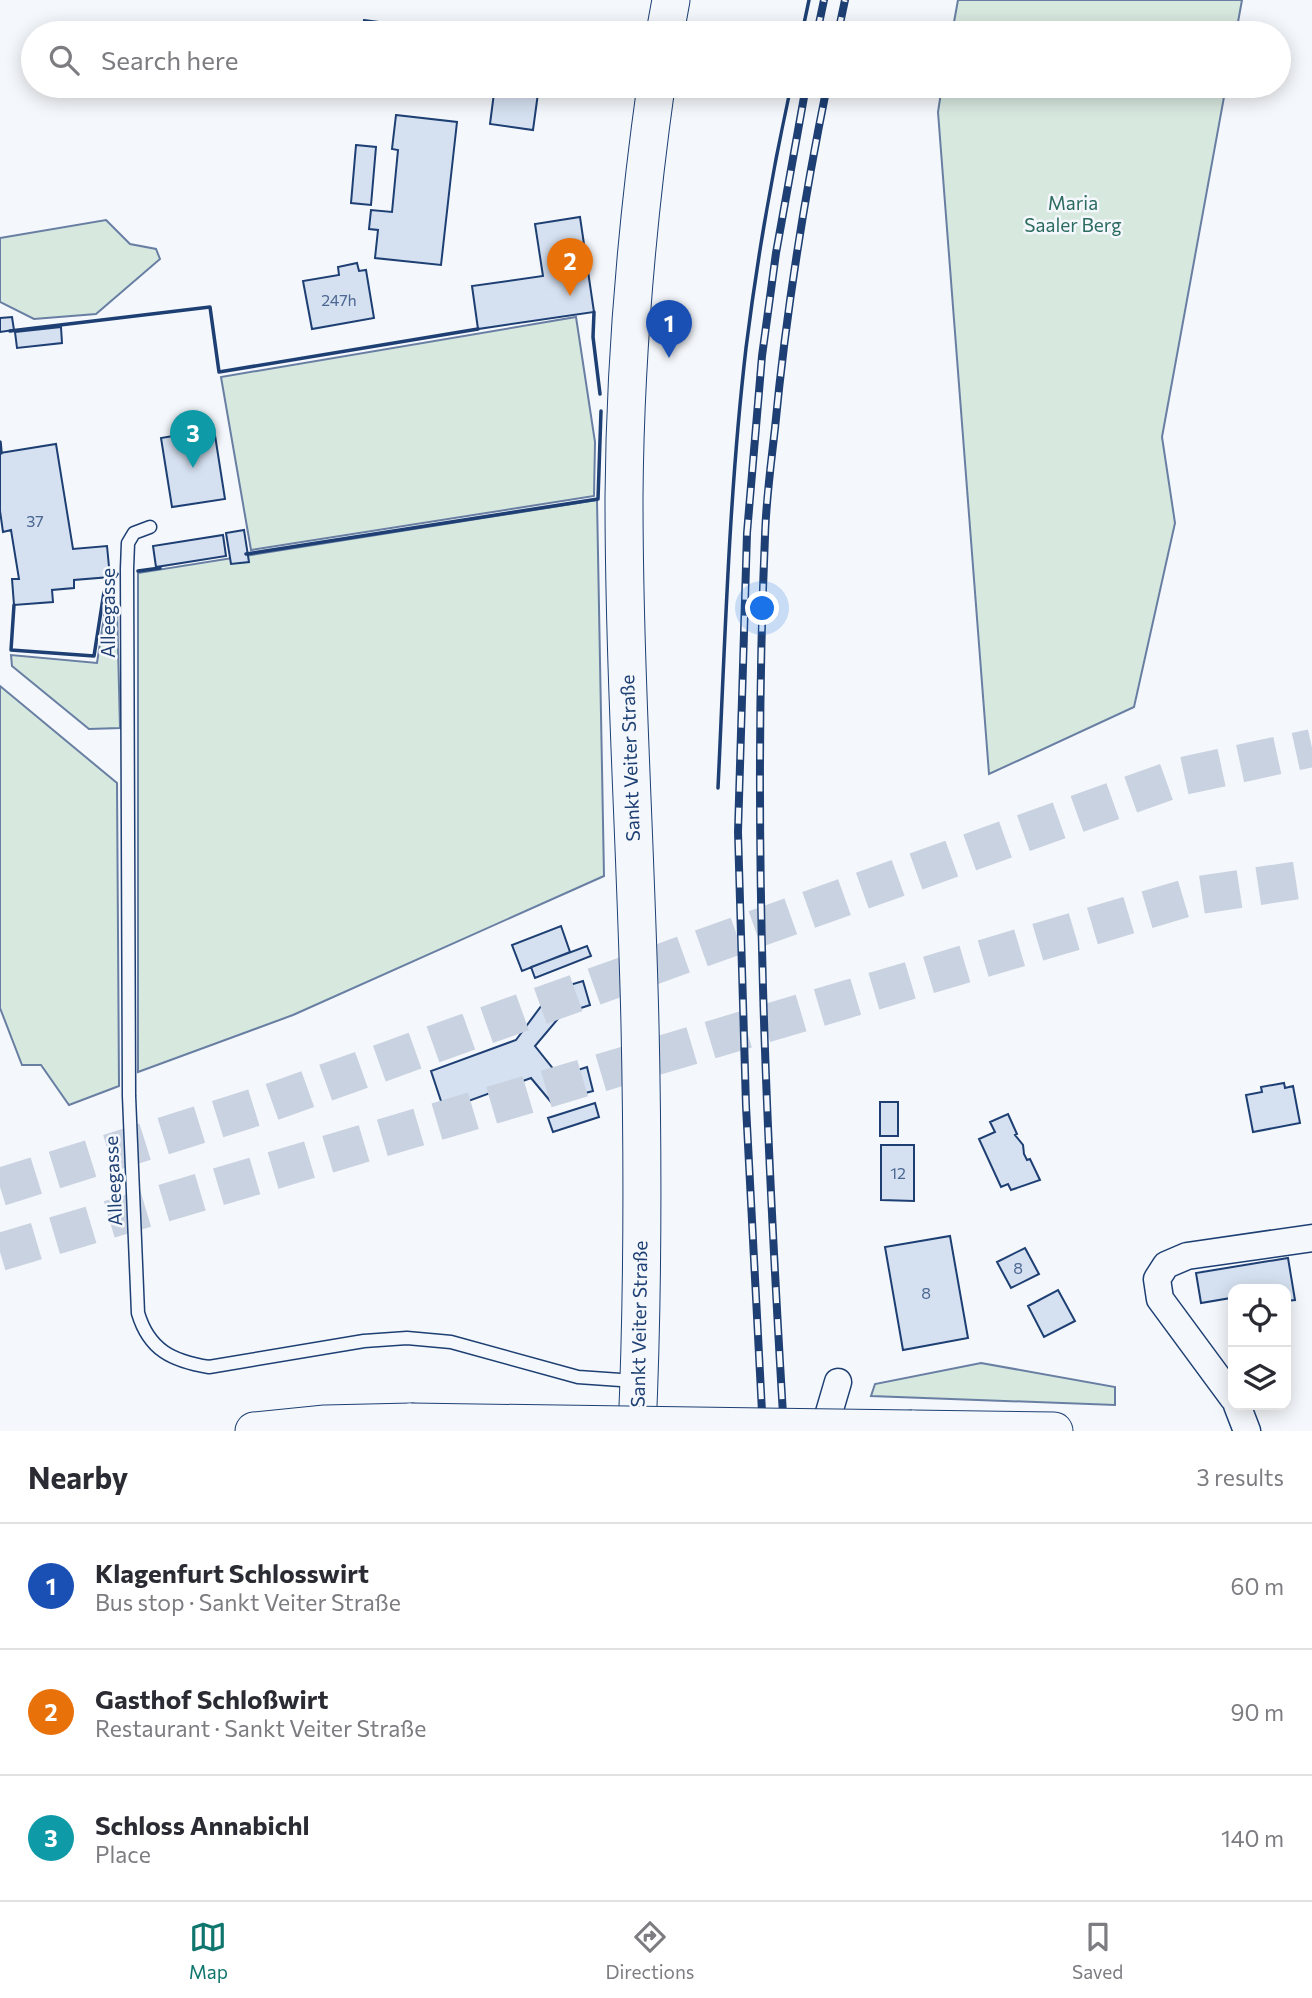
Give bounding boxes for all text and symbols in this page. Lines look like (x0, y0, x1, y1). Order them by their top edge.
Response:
search box (21, 21, 1291, 98)
icon: search (45, 41, 83, 79)
text: Search here (101, 44, 239, 75)
park label: Maria Saaler Berg (1024, 191, 1122, 236)
pin: 2 (547, 238, 593, 296)
house number: 247h (321, 290, 357, 309)
pin: 1 (646, 300, 692, 358)
pin: 3 (170, 410, 216, 468)
house number: 37 (26, 511, 44, 530)
street label: Alleegasse (96, 568, 119, 658)
your location (745, 591, 779, 625)
street label: Sankt Veiter Straße (615, 674, 644, 842)
street label: Alleegasse (99, 1135, 126, 1227)
house number: 12 (890, 1163, 906, 1182)
street label: Sankt Veiter Straße (626, 1240, 651, 1408)
house number: 8 (1013, 1258, 1023, 1277)
house number: 8 (921, 1283, 931, 1302)
map controls (1228, 1284, 1291, 1410)
button: locate (1228, 1284, 1291, 1347)
button: layers (1228, 1347, 1291, 1410)
text: Nearby (28, 1458, 128, 1495)
text: 3 results (1197, 1463, 1284, 1491)
text: Klagenfurt Schlosswirt (95, 1557, 369, 1588)
text: 1 (46, 1572, 56, 1600)
text: 60 m (1231, 1572, 1284, 1600)
text: Bus stop · Sankt Veiter Straße (95, 1588, 401, 1616)
text: Gasthof Schloßwirt (95, 1683, 329, 1714)
text: 2 (44, 1698, 58, 1726)
text: 90 m (1231, 1698, 1284, 1726)
text: Restaurant · Sankt Veiter Straße (95, 1714, 426, 1742)
text: Schloss Annabichl (95, 1809, 310, 1840)
text: 3 (44, 1824, 58, 1852)
text: 140 m (1221, 1824, 1284, 1852)
text: Place (95, 1840, 151, 1868)
tab: Map (189, 1918, 228, 1983)
tab: Directions (605, 1918, 695, 1983)
tab: Saved (1072, 1918, 1123, 1983)

